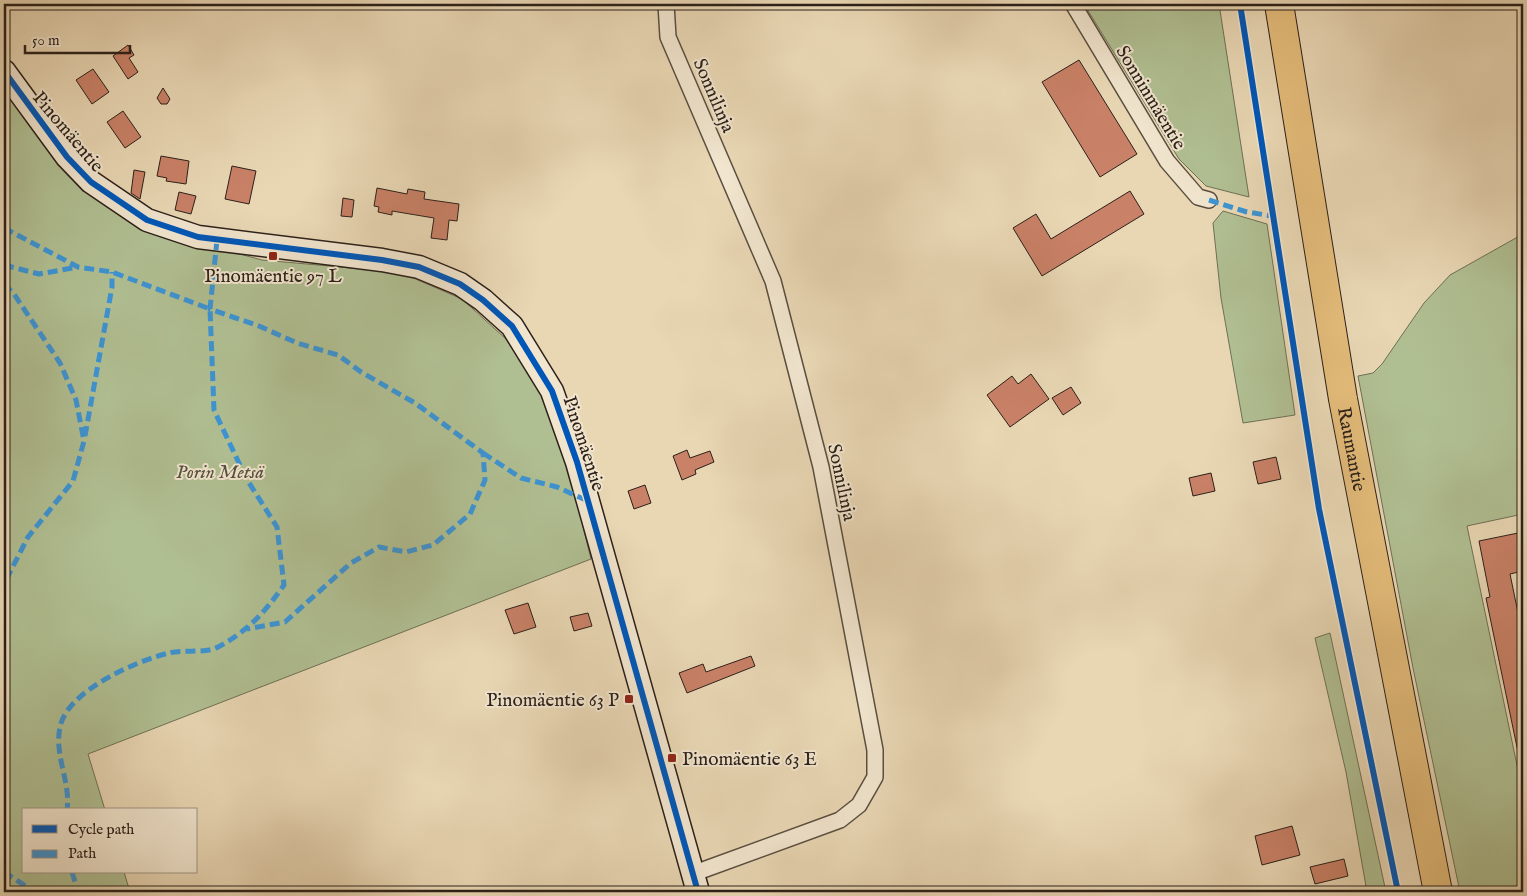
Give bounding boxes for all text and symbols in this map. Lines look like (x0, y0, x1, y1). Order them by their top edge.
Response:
scale bar (25, 22, 130, 54)
text: 50 m (32, 31, 60, 50)
street label: Sonninmäentie (1110, 42, 1191, 155)
street label: Sonnilinja (687, 55, 740, 137)
street label: Pinomäentie (27, 87, 108, 178)
marker: Pinomäentie 97 L (267, 250, 279, 262)
place label: Pinomäentie 97 L (204, 265, 342, 289)
street label: Pinomäentie (556, 393, 610, 494)
street label: Raumantie (1331, 405, 1371, 494)
street label: Sonnilinja (821, 442, 861, 524)
park label: Porin Metsä (176, 461, 264, 485)
place label: Pinomäentie 63 P (486, 689, 619, 713)
marker: Pinomäentie 63 P (623, 693, 635, 705)
place label: Pinomäentie 63 E (682, 748, 817, 772)
marker: Pinomäentie 63 E (666, 752, 678, 764)
legend (22, 808, 198, 874)
text: Cycle path (68, 820, 134, 839)
text: Path (68, 844, 96, 863)

